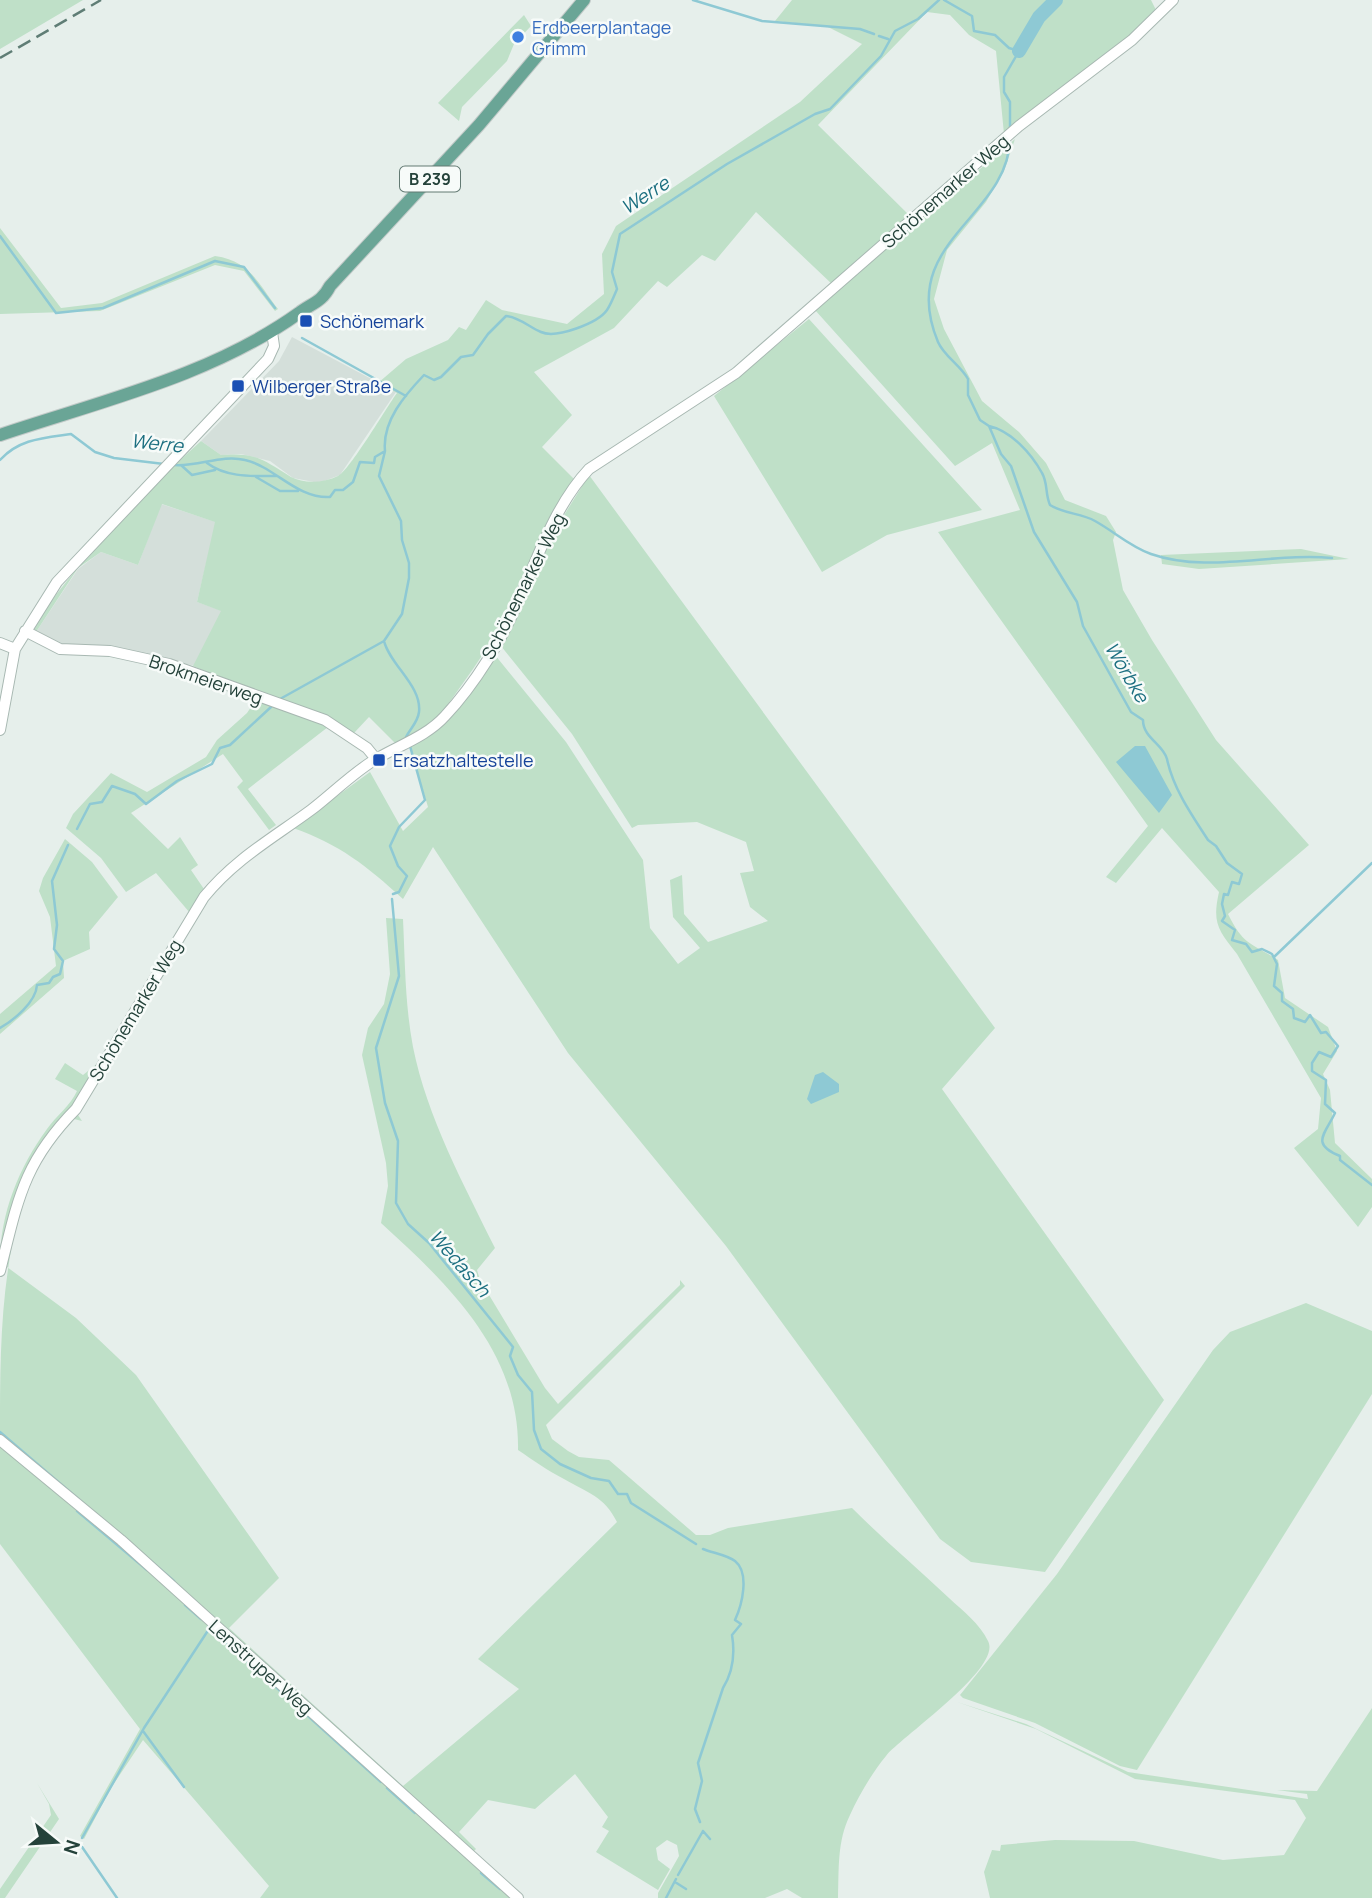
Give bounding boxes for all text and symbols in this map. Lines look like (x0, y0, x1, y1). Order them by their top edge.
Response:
place label: Erdbeerplantage Grimm (532, 15, 671, 60)
marker: Erdbeerplantage Grimm (510, 29, 526, 45)
street label: Schönemarker Weg (876, 129, 1014, 253)
road number: B 239 (400, 167, 460, 192)
water label: Werre (616, 169, 676, 220)
place label: Schönemark (320, 309, 425, 333)
marker: Schönemark (298, 313, 314, 329)
place label: Wilberger Straße (252, 374, 391, 398)
marker: Wilberger Straße (230, 378, 246, 394)
water label: Werre (130, 427, 186, 459)
street label: Schönemarker Weg (476, 509, 570, 663)
water label: Wörbke (1099, 637, 1156, 709)
street label: Brokmeierweg (146, 648, 266, 710)
place label: Ersatzhaltestelle (393, 748, 534, 772)
marker: Ersatzhaltestelle (371, 752, 387, 768)
street label: Schönemarker Weg (83, 935, 187, 1085)
water label: Wedasch (424, 1224, 497, 1303)
street label: Lenstruper Weg (204, 1614, 318, 1720)
north arrow (21, 1807, 91, 1877)
text: N (58, 1837, 87, 1858)

